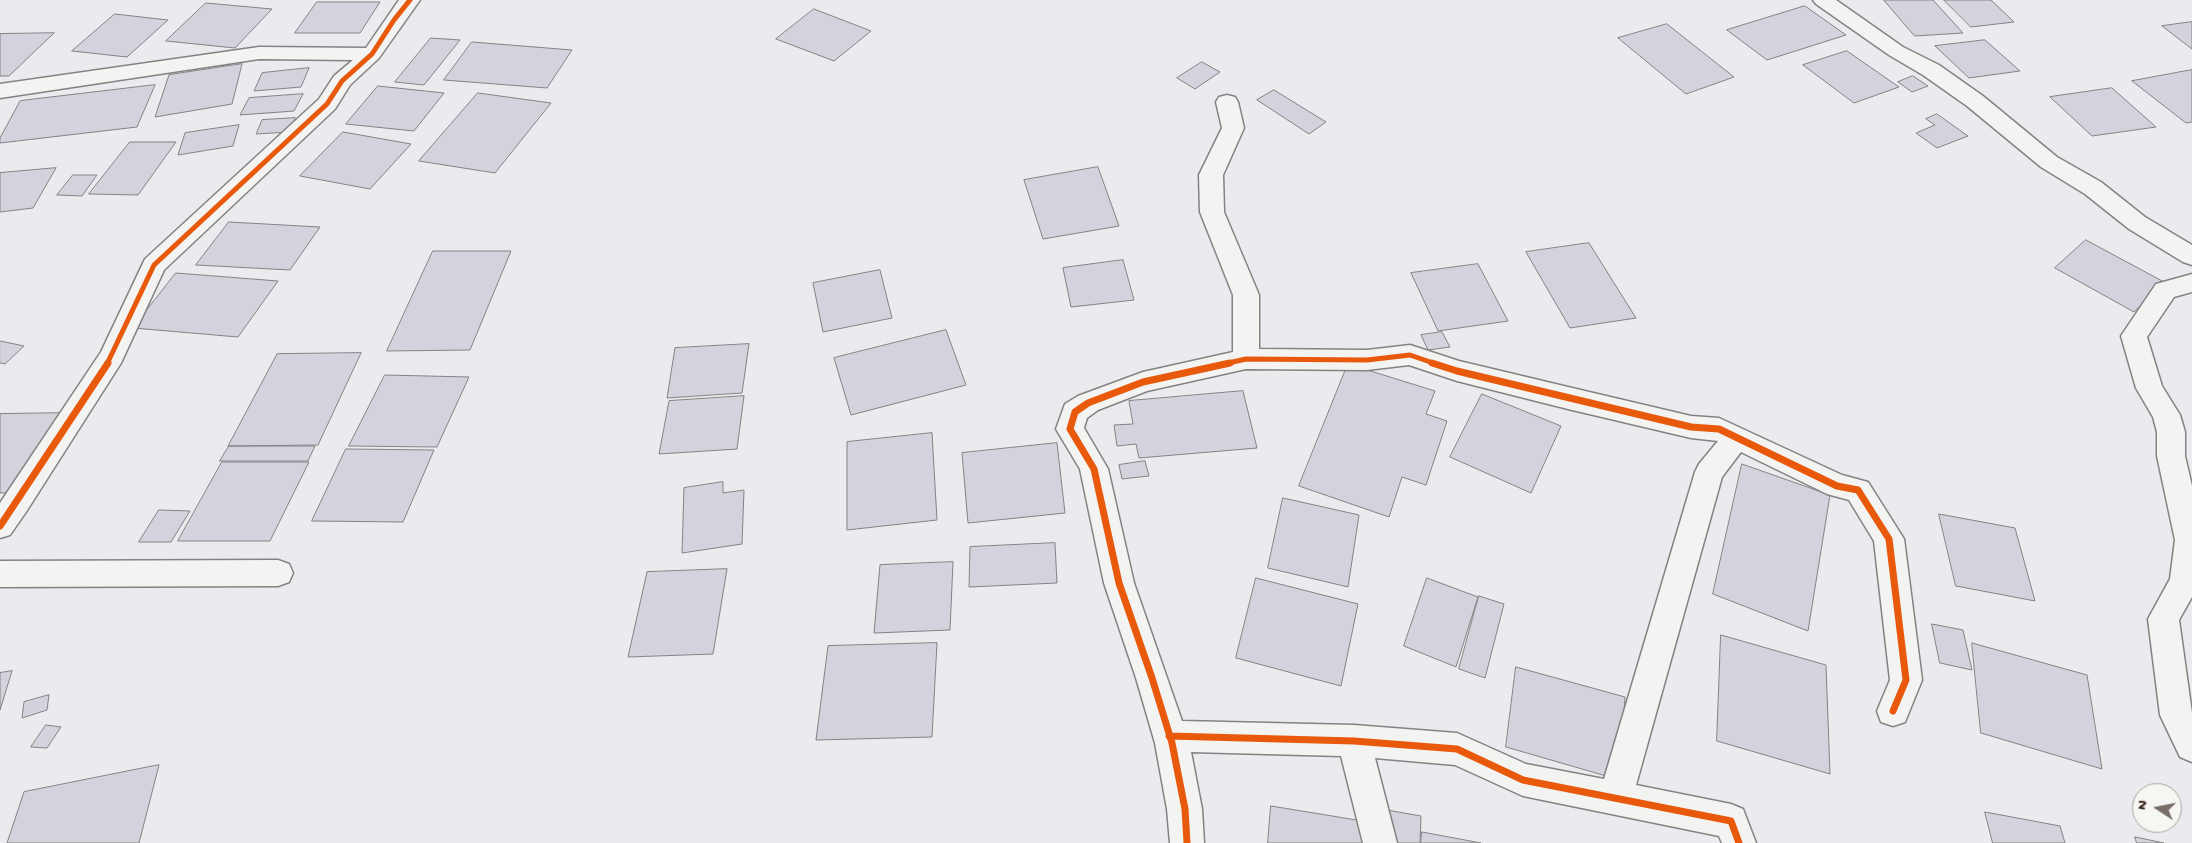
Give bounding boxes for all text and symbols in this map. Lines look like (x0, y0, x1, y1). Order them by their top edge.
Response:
north arrow (2132, 783, 2182, 833)
text: N (2134, 799, 2152, 811)

